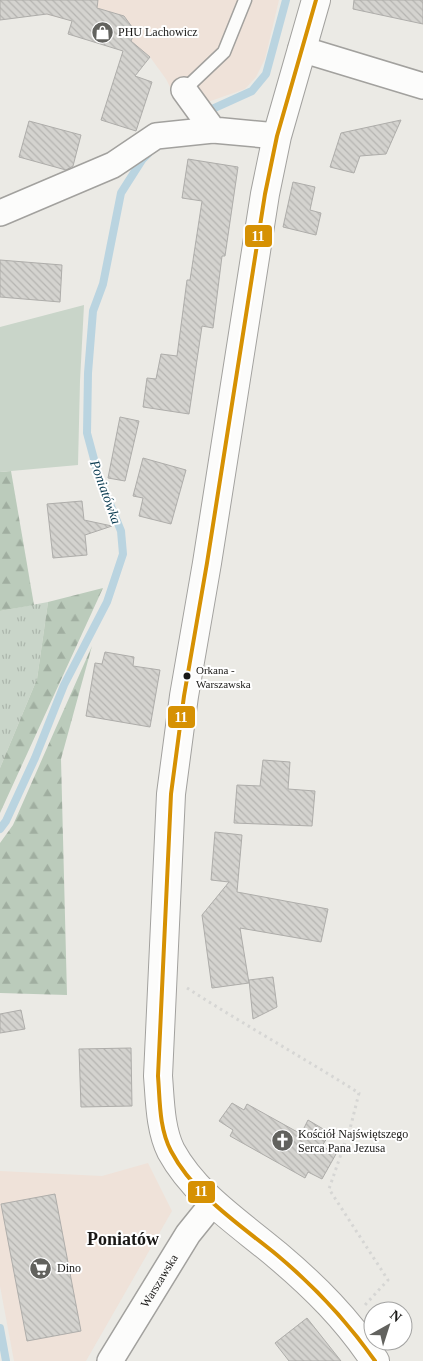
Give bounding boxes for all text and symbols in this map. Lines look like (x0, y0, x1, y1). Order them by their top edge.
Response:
shop icon: PHU Lachowicz (90, 20, 114, 44)
place label: PHU Lachowicz (118, 25, 198, 39)
line badge: 11 (244, 224, 273, 248)
text: 11 (251, 229, 265, 244)
water label: Poniatówka (87, 457, 124, 526)
place label: Orkana - Warszawska (196, 664, 251, 690)
marker: Orkana - Warszawska (182, 671, 192, 681)
line badge: 11 (167, 705, 196, 729)
text: 11 (174, 710, 188, 725)
place label: Kościół Najświętszego Serca Pana Jezusa (298, 1127, 408, 1155)
church icon: Kościół Najświętszego Serca Pana Jezusa (270, 1129, 294, 1153)
line badge: 11 (187, 1180, 216, 1204)
text: 11 (194, 1184, 208, 1199)
district label: Poniatów (87, 1229, 159, 1249)
street label: Warszawska (138, 1251, 181, 1310)
supermarket icon: Dino (29, 1256, 53, 1280)
place label: Dino (57, 1261, 81, 1275)
north arrow (363, 1301, 413, 1351)
text: N (387, 1307, 405, 1325)

